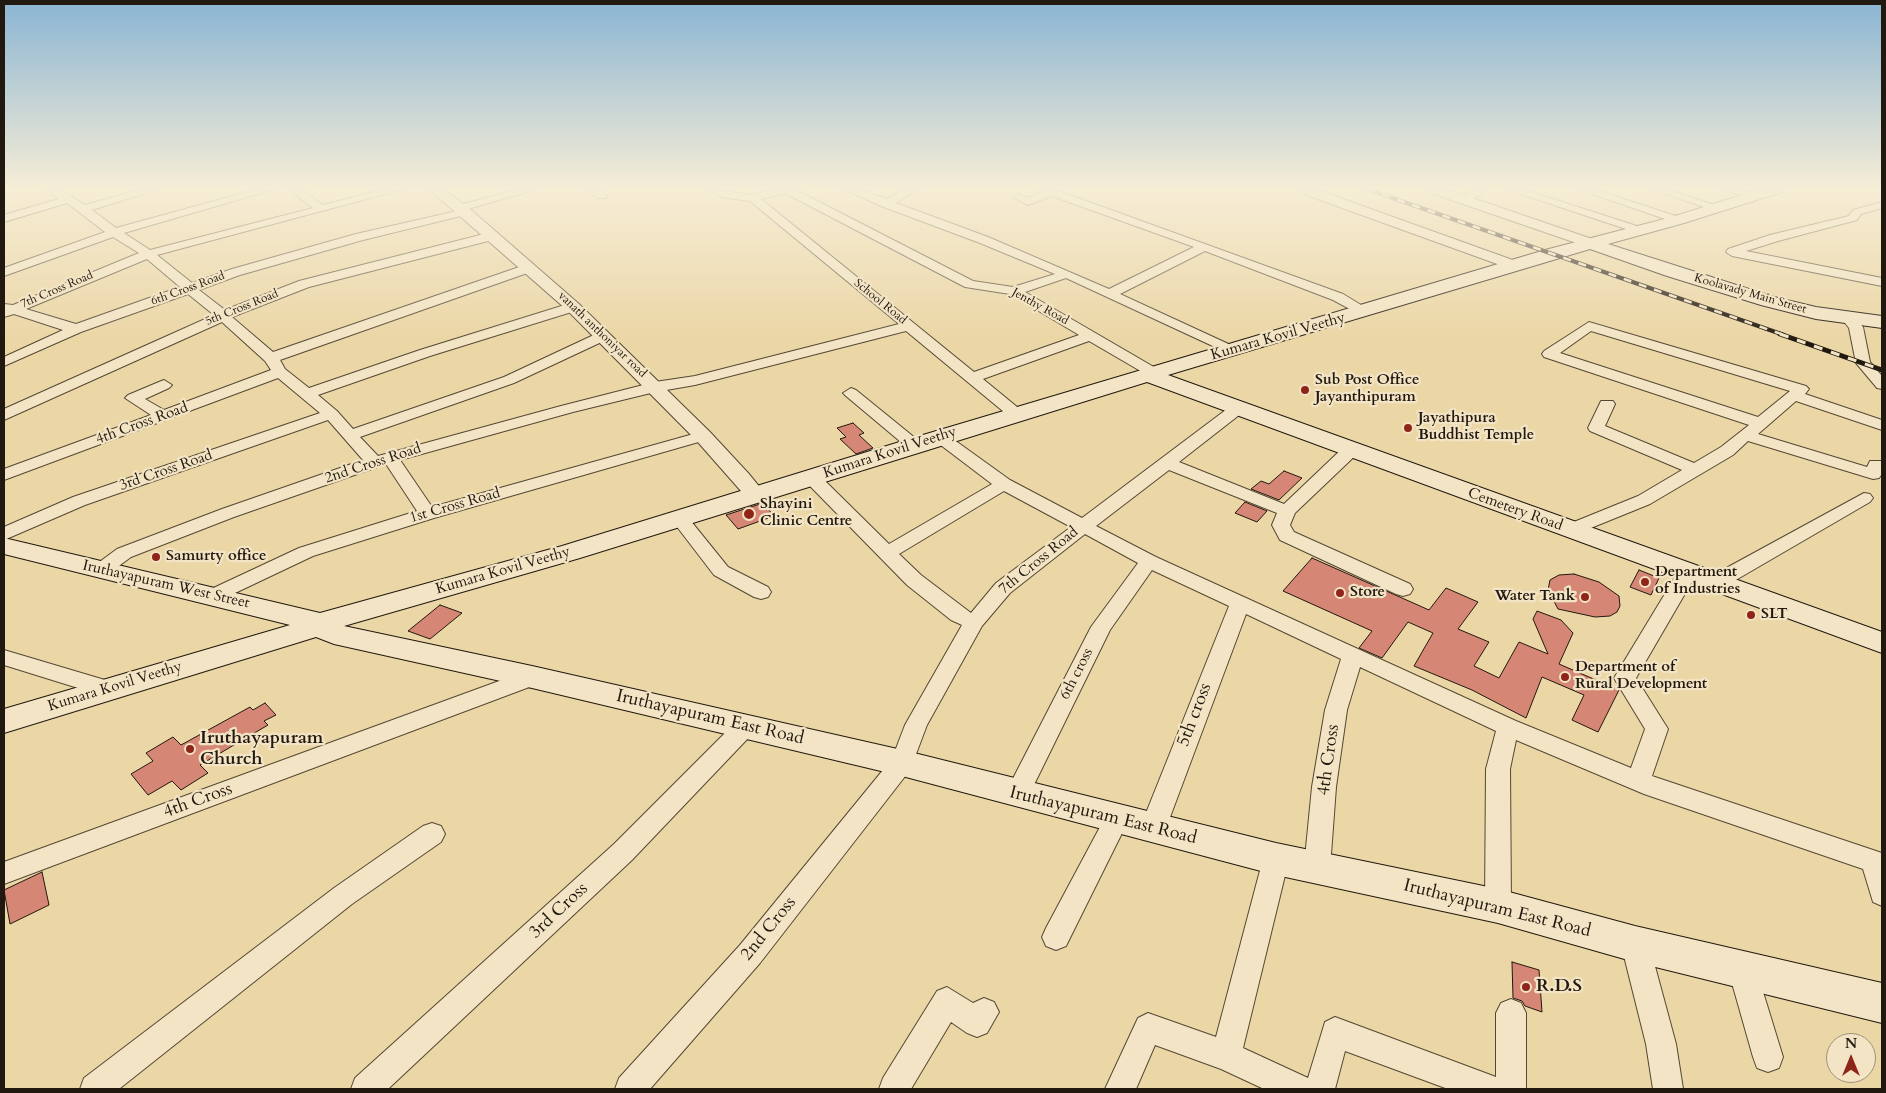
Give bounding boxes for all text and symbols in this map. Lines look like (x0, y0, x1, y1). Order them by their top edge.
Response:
street label: 7th Cross Road (19, 268, 95, 312)
street label: 6th Cross Road (149, 269, 227, 309)
street label: Koolavady Main Street (1692, 271, 1808, 317)
street label: School Road (851, 276, 909, 328)
street label: Jenthy Road (1009, 286, 1071, 328)
street label: 5th Cross Road (203, 287, 281, 329)
street label: vanath anthoniyar road (555, 289, 649, 381)
street label: Kumara Kovil Veethy (1209, 309, 1347, 365)
place label: Sub Post Office Jayanthipuram (1315, 372, 1419, 407)
marker: Sub Post Office Jayanthipuram (1299, 384, 1311, 396)
street label: 4th Cross Road (93, 399, 191, 449)
place label: Jayathipura Buddhist Temple (1418, 410, 1534, 445)
marker: Jayathipura Buddhist Temple (1402, 422, 1414, 434)
street label: Kumara Kovil Veethy (821, 423, 959, 483)
street label: 2nd Cross Road (323, 440, 423, 488)
street label: 3rd Cross Road (117, 447, 215, 495)
street label: 1st Cross Road (408, 484, 502, 528)
street label: Cemetery Road (1465, 484, 1565, 536)
place label: Shayini Clinic Centre (760, 496, 852, 531)
marker: Shayini Clinic Centre (742, 507, 756, 521)
street label: 7th Cross Road (996, 524, 1082, 598)
street label: Kumara Kovil Veethy (434, 543, 572, 599)
place label: Samurty office (166, 548, 266, 566)
marker: Samurty office (150, 551, 162, 563)
street label: Iruthayapuram West Street (81, 557, 251, 613)
place label: Department of Industries (1655, 564, 1740, 599)
marker: Department of Industries (1639, 576, 1651, 588)
place label: Store (1350, 584, 1385, 602)
marker: Store (1334, 587, 1346, 599)
place label: Water Tank (1494, 588, 1575, 606)
marker: Water Tank (1579, 591, 1591, 603)
place label: SLT (1761, 606, 1788, 624)
marker: SLT (1745, 609, 1757, 621)
street label: 6th cross (1056, 645, 1098, 703)
street label: Kumara Kovil Veethy (46, 658, 184, 716)
place label: Department of Rural Development (1575, 659, 1707, 694)
marker: Department of Rural Development (1559, 671, 1571, 683)
street label: 5th cross (1173, 680, 1217, 750)
street label: Iruthayapuram East Road (614, 686, 806, 750)
street label: 4th Cross (1313, 723, 1345, 797)
place label: Iruthayapuram Church (200, 728, 323, 771)
marker: Iruthayapuram Church (184, 743, 196, 755)
street label: 4th Cross (161, 779, 235, 823)
street label: Iruthayapuram East Road (1007, 782, 1199, 850)
street label: Iruthayapuram East Road (1401, 875, 1593, 943)
street label: 3rd Cross (525, 878, 593, 944)
street label: 2nd Cross (737, 893, 801, 965)
place label: R.D.S (1536, 976, 1582, 998)
marker: R.D.S (1520, 981, 1532, 993)
north arrow (1826, 1033, 1876, 1083)
text: N (1845, 1034, 1857, 1053)

